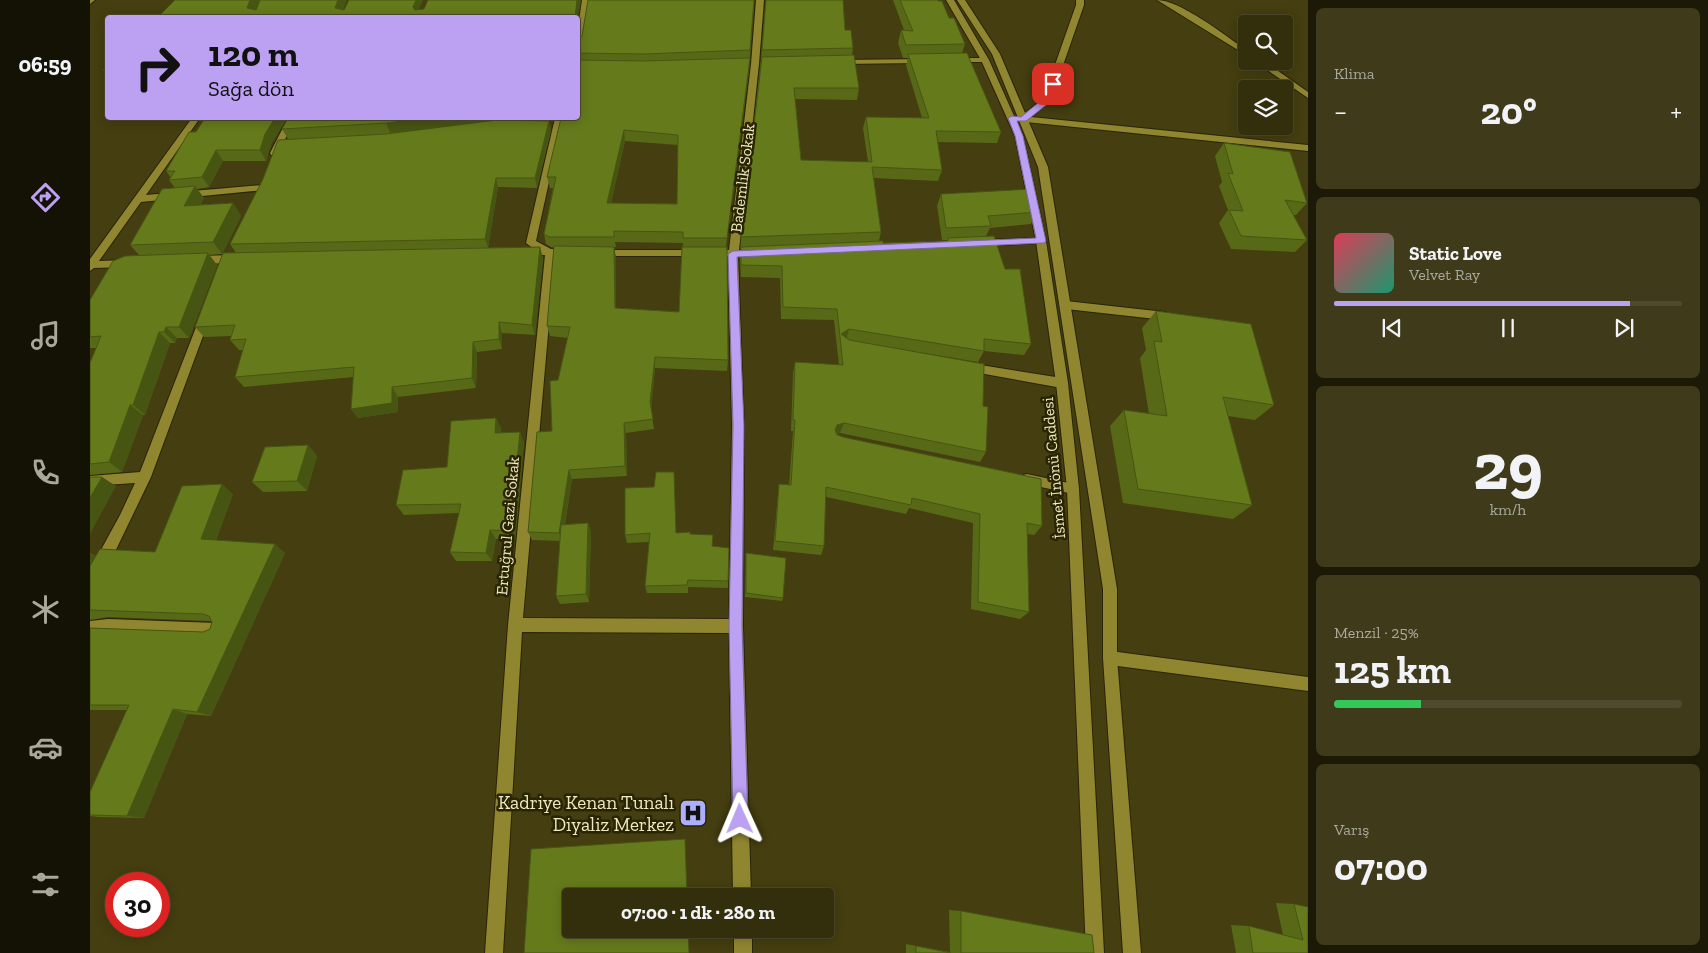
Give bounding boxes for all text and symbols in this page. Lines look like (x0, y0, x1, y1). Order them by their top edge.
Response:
map controls (1238, 15, 1293, 135)
button: search (1238, 15, 1293, 70)
text: 120 m (208, 33, 298, 75)
icon: right (125, 35, 190, 100)
text: 06:59 (18, 51, 72, 78)
pin (1032, 63, 1074, 105)
text: Klima (1334, 64, 1375, 83)
icon: arrive (1039, 70, 1067, 98)
text: Sağa dön (208, 75, 294, 102)
button: layers (1238, 80, 1293, 135)
text: 20° (1481, 88, 1537, 134)
text: − (1334, 95, 1347, 128)
text: + (1670, 95, 1682, 128)
street label: Bademlik Sokak (726, 122, 759, 233)
icon: directions (28, 180, 63, 215)
text: Static Love (1409, 242, 1502, 265)
text: Velvet Ray (1409, 265, 1480, 284)
icon: previous (1378, 314, 1406, 342)
icon: pause (1494, 314, 1522, 342)
icon: next (1610, 314, 1638, 342)
icon: music (28, 318, 63, 353)
street label: İsmet İnönü Caddesi (1038, 396, 1069, 539)
text: 29 (1473, 428, 1543, 506)
icon: phone (28, 455, 63, 490)
street label: Ertuğrul Gazi Sokak (492, 455, 523, 596)
text: km/h (1490, 500, 1526, 519)
icon: climate (28, 592, 63, 627)
text: Menzil · 25% (1334, 623, 1419, 642)
text: 125 km (1334, 647, 1451, 693)
icon: car (28, 730, 63, 765)
place label: Kadriye Kenan Tunalı Diyaliz Merkez (498, 791, 674, 836)
position arrow (713, 792, 765, 844)
hospital icon: Kadriye Kenan Tunalı Diyaliz Merkez (678, 798, 708, 828)
text: Varış (1334, 820, 1369, 839)
text: 07:00 (1334, 844, 1428, 890)
icon: filters (28, 867, 63, 902)
speed limit sign: 30 (105, 872, 170, 937)
text: 07:00 · 1 dk · 280 m (621, 901, 775, 924)

